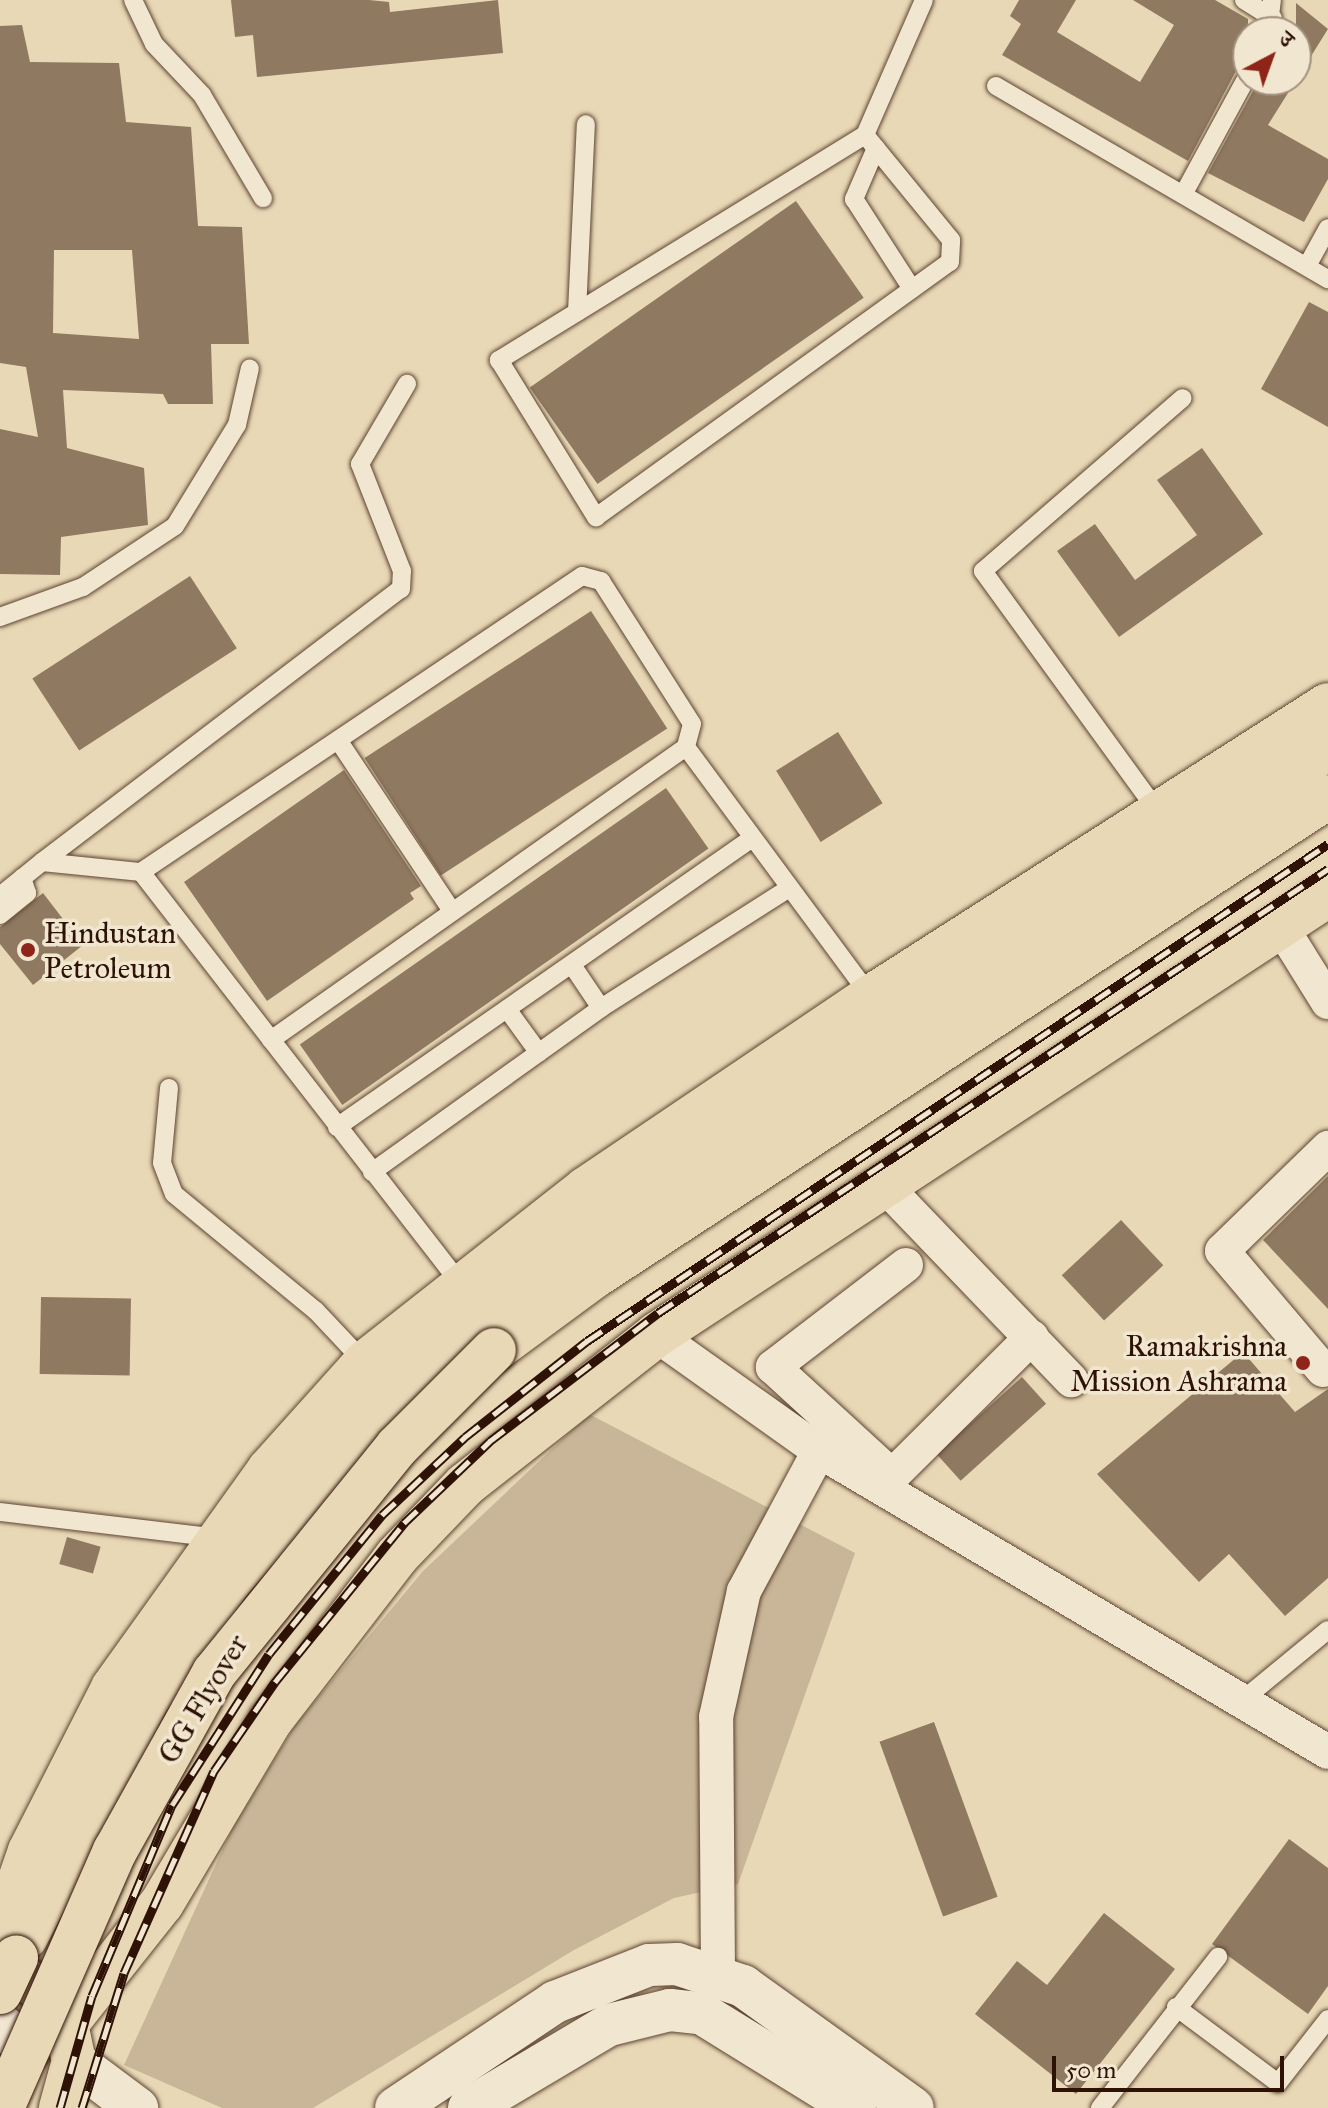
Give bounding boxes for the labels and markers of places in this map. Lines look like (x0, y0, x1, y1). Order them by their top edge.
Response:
place label: Hindustan Petroleum (44, 915, 176, 986)
marker: Hindustan Petroleum (19, 941, 37, 959)
place label: Ramakrishna Mission Ashrama (1070, 1328, 1287, 1398)
marker: Ramakrishna Mission Ashrama (1294, 1354, 1312, 1372)

